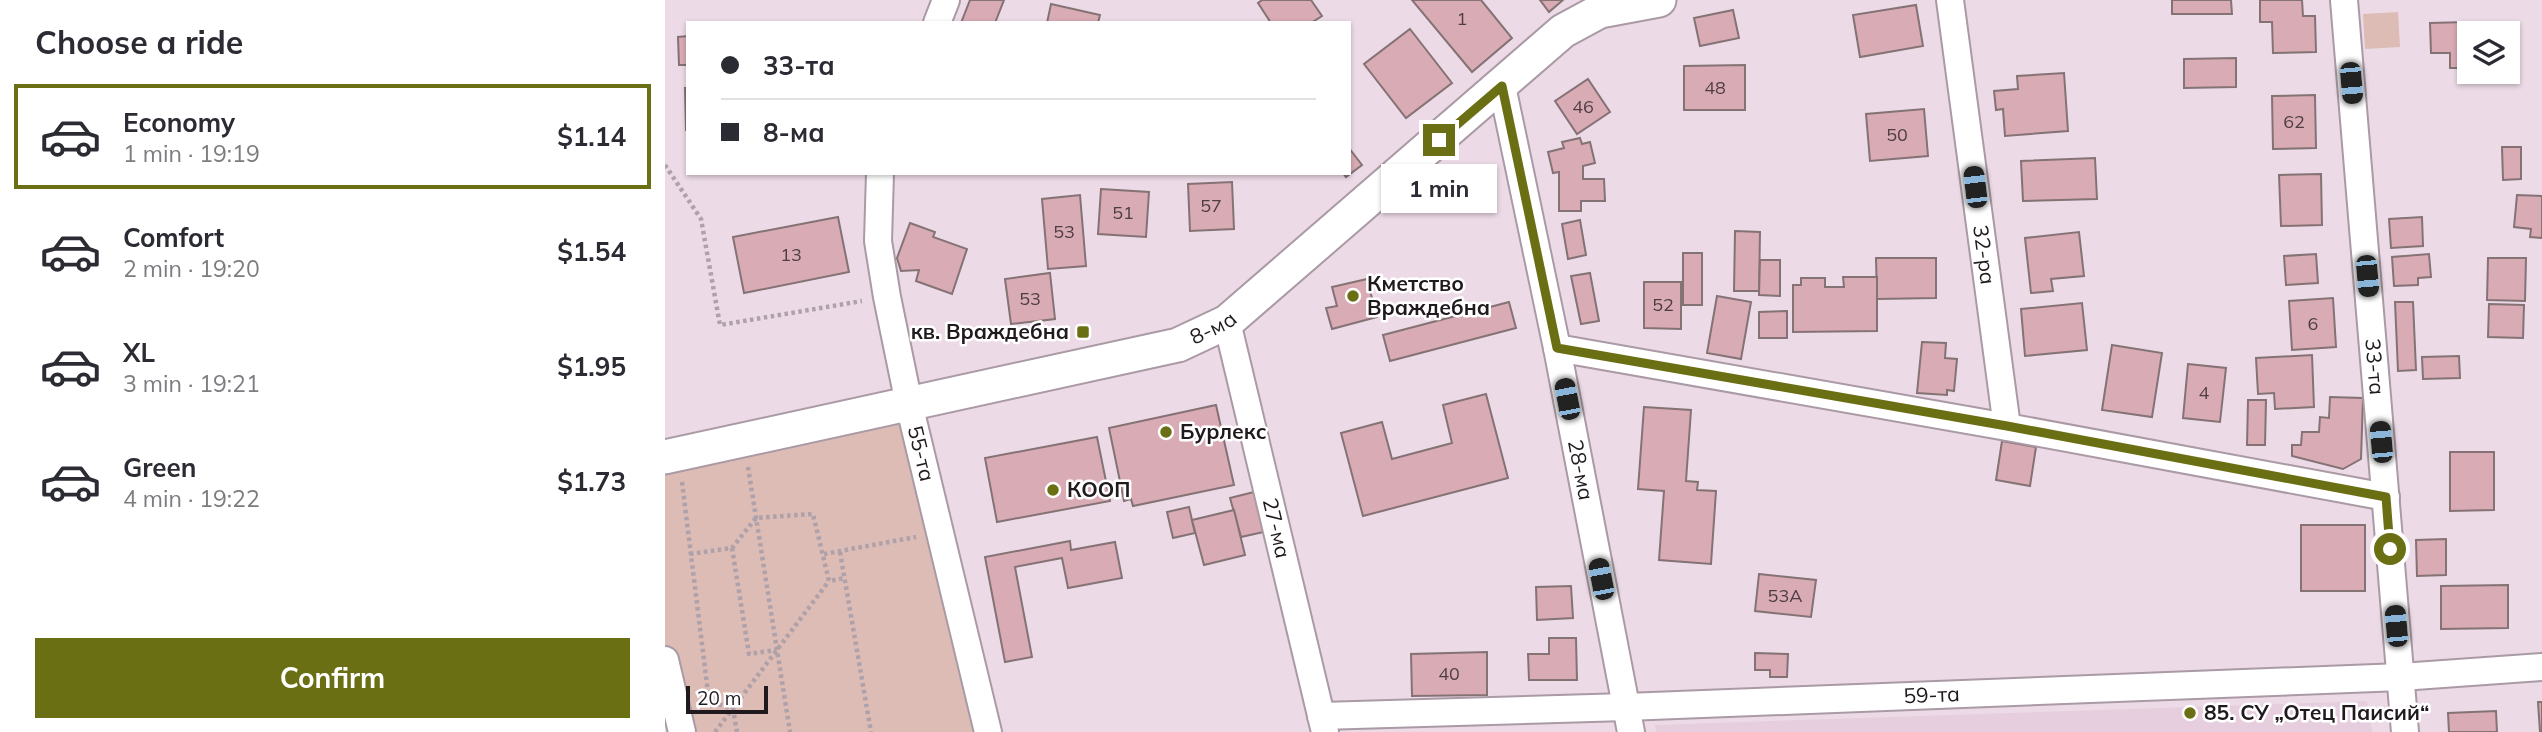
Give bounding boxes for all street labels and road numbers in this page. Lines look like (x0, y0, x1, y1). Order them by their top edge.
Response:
street label: 32-ра (1968, 223, 2002, 286)
street label: 8-ма (1185, 305, 1242, 350)
street label: 33-та (2360, 337, 2391, 396)
street label: 55-та (903, 423, 941, 484)
street label: 28-ма (1563, 437, 1600, 502)
street label: 27-ма (1258, 495, 1297, 561)
street label: 59-та (1903, 680, 1960, 708)

